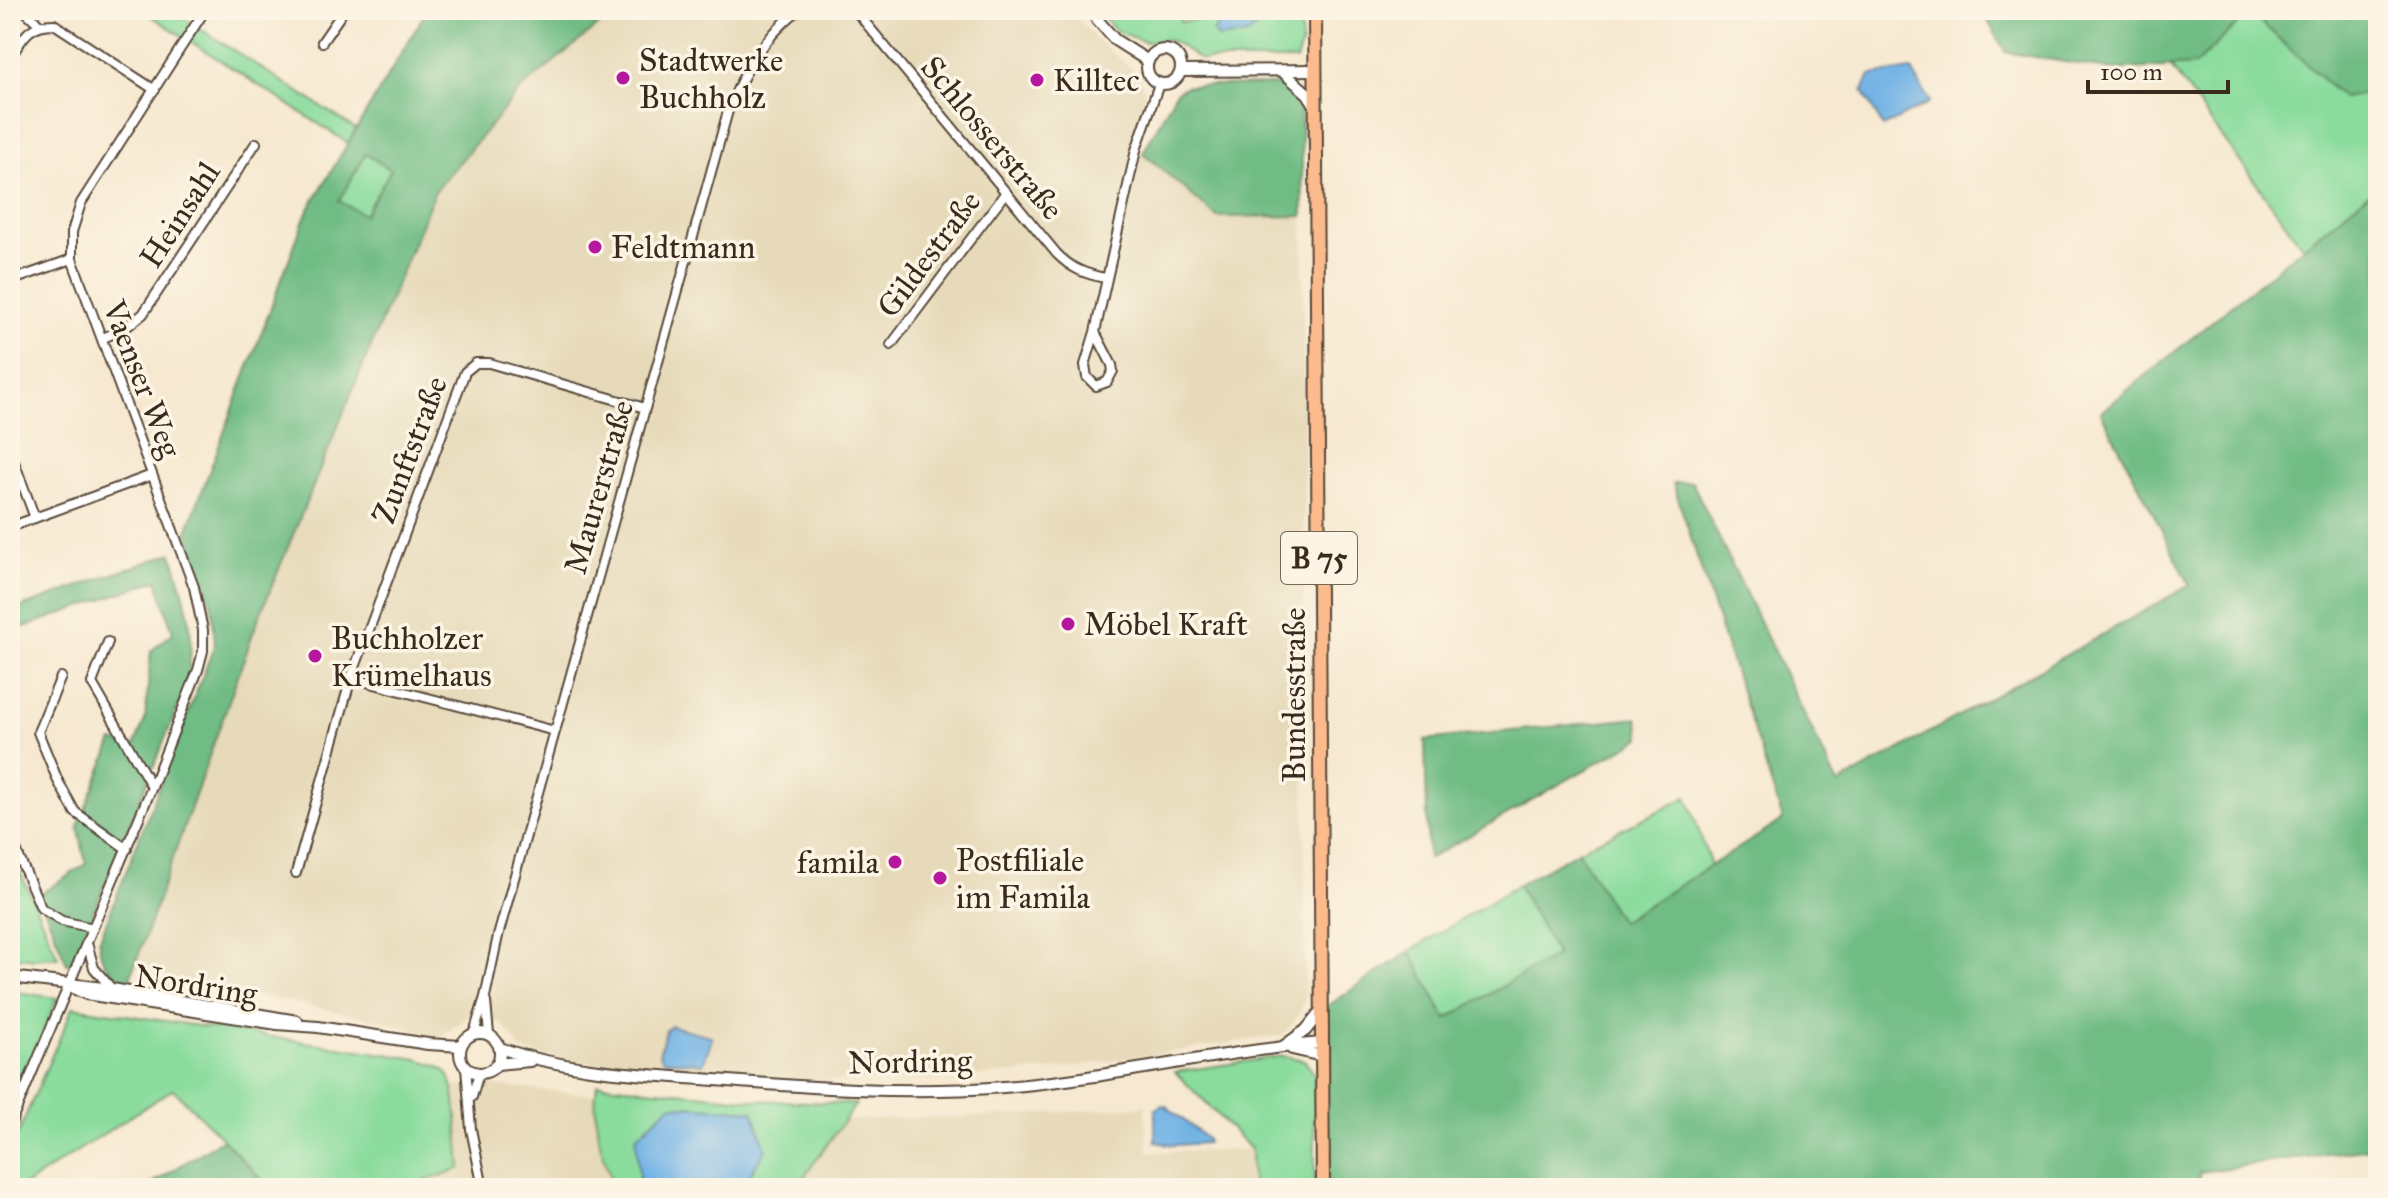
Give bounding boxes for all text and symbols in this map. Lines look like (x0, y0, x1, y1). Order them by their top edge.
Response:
place label: Stadtwerke Buchholz (639, 41, 783, 117)
scale bar (2088, 44, 2228, 94)
street label: Schlosserstraße (912, 48, 1072, 228)
text: 100 m (2100, 57, 2163, 87)
place label: Killtec (1053, 61, 1140, 100)
marker: Stadtwerke Buchholz (614, 69, 632, 87)
marker: Killtec (1028, 71, 1046, 89)
street label: Heinsahl (131, 154, 229, 275)
street label: Gildestraße (869, 183, 989, 325)
place label: Feldtmann (611, 228, 755, 267)
marker: Feldtmann (586, 238, 604, 256)
street label: Vaenser Weg (94, 294, 190, 464)
street label: Zunftstraße (364, 371, 456, 529)
street label: Maurerstraße (556, 396, 642, 578)
road number: B 75 (1281, 532, 1357, 584)
place label: Möbel Kraft (1084, 605, 1248, 644)
street label: Bundesstraße (1275, 608, 1314, 783)
marker: Möbel Kraft (1059, 615, 1077, 633)
place label: Buchholzer Krümelhaus (331, 619, 492, 695)
marker: Buchholzer Krümelhaus (306, 647, 324, 665)
place label: Postfiliale im Famila (956, 841, 1091, 917)
place label: famila (797, 843, 879, 882)
marker: famila (886, 853, 904, 871)
marker: Postfiliale im Famila (931, 869, 949, 887)
street label: Nordring (132, 956, 261, 1014)
street label: Nordring (848, 1041, 973, 1083)

